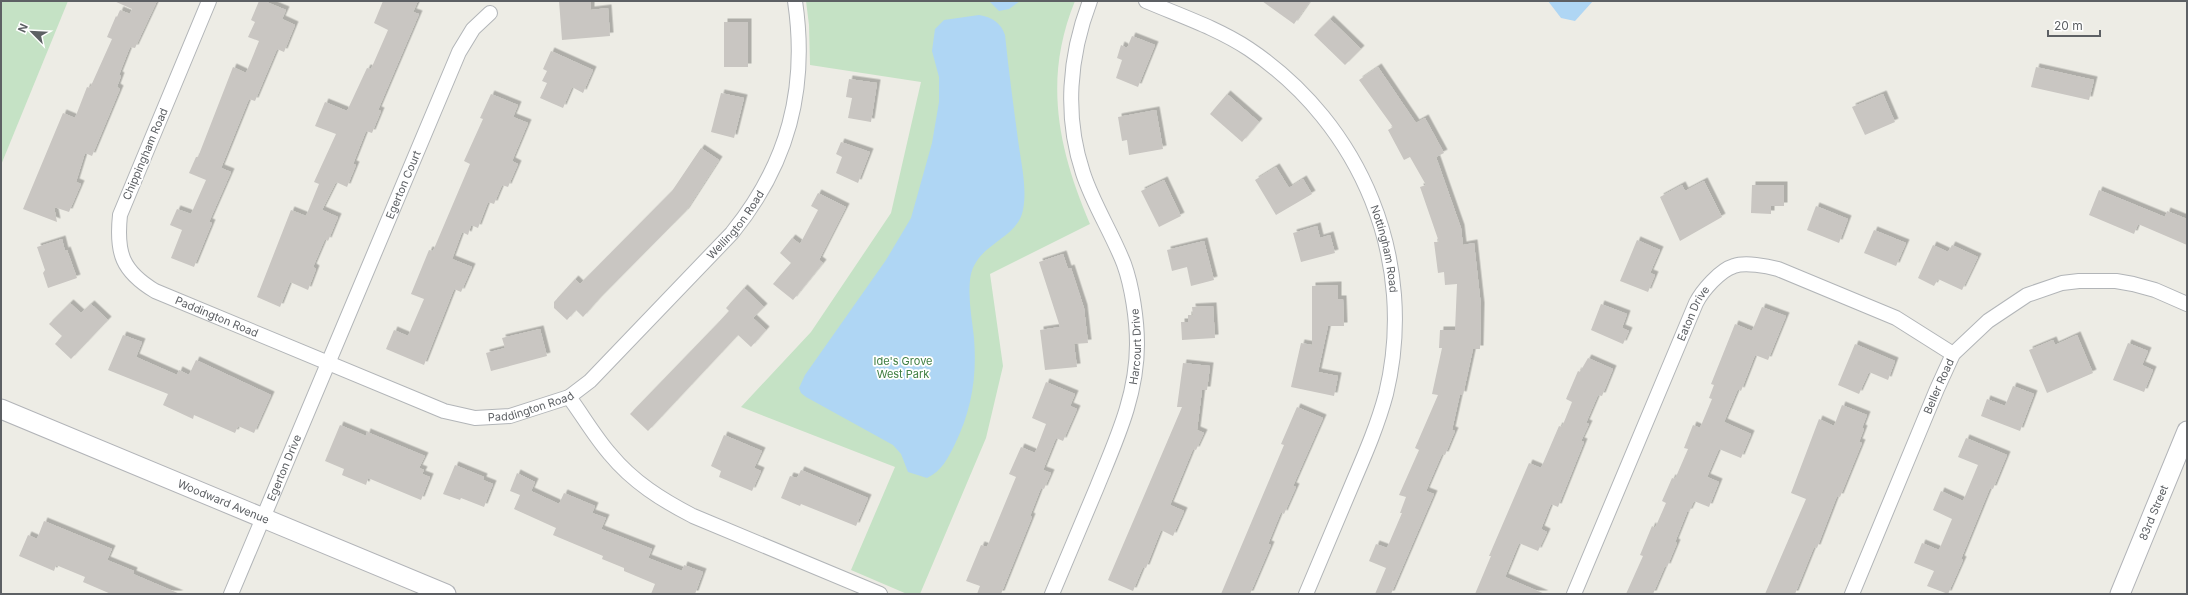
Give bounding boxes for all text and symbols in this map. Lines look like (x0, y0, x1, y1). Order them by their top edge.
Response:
north arrow (12, 12, 52, 52)
scale bar (2048, 12, 2100, 38)
text: 20 m (2054, 18, 2083, 33)
text: N (15, 21, 31, 35)
street label: Chippingham Road (119, 106, 171, 202)
street label: Egerton Court (383, 148, 424, 221)
street label: Wellington Road (704, 188, 767, 262)
street label: Nottingham Road (1367, 203, 1401, 293)
street label: Eaton Drive (1674, 283, 1712, 343)
street label: Paddington Road (173, 293, 261, 340)
street label: Harcourt Drive (1126, 308, 1144, 386)
park label: Ide's Grove West Park (873, 354, 933, 381)
street label: Beller Road (1920, 356, 1957, 416)
street label: Paddington Road (487, 389, 577, 424)
street label: Egerton Drive (264, 432, 304, 503)
street label: Woodward Avenue (176, 476, 271, 527)
street label: 83rd Street (2136, 483, 2171, 542)

